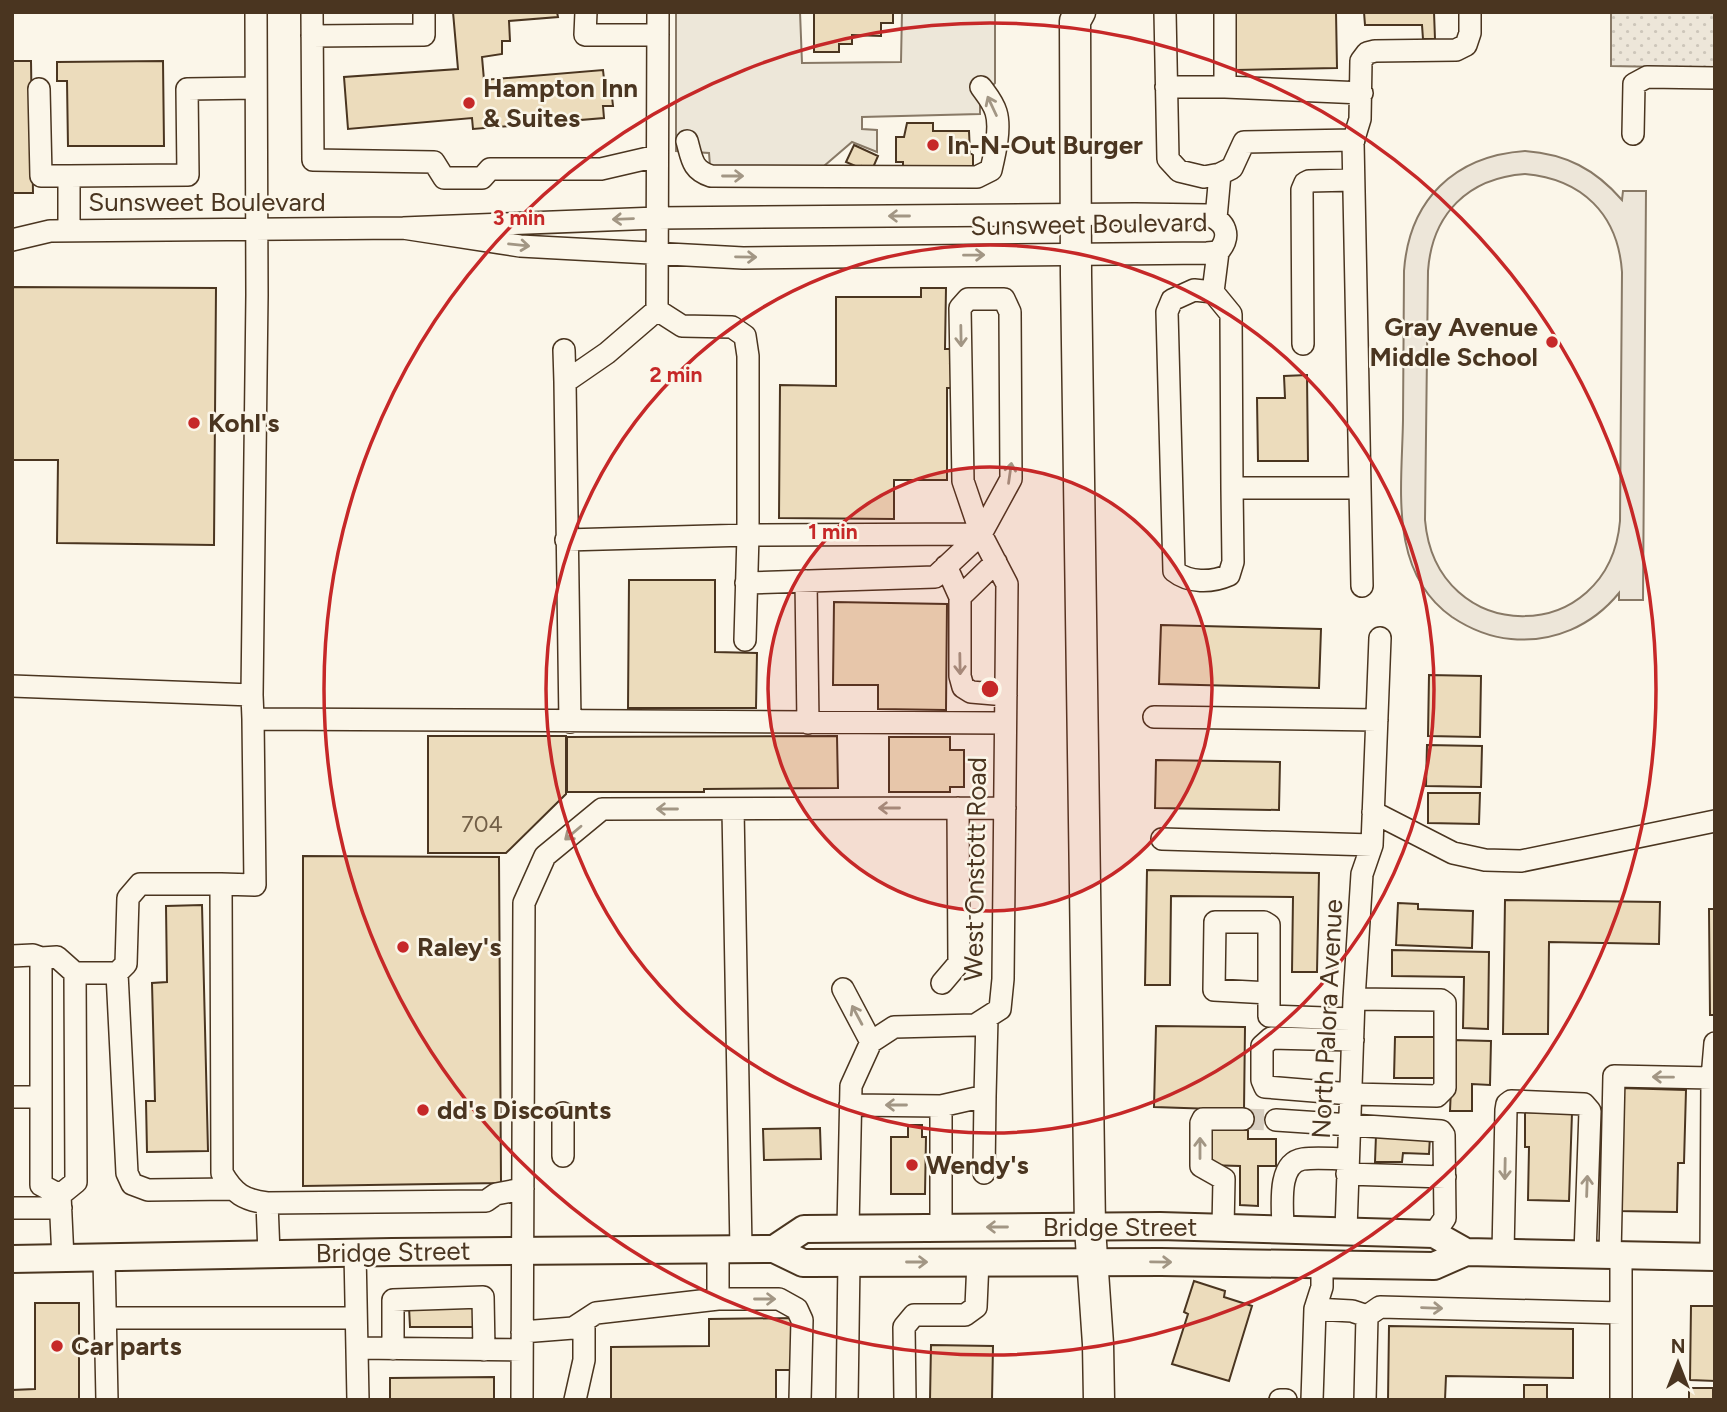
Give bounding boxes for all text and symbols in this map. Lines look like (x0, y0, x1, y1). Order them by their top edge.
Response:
place label: Hampton Inn & Suites (483, 72, 638, 134)
marker: Hampton Inn & Suites (461, 95, 477, 111)
one-way arrow (985, 96, 998, 117)
place label: In-N-Out Burger (947, 129, 1143, 161)
marker: In-N-Out Burger (925, 137, 941, 153)
one-way arrow (721, 169, 744, 183)
street label: Sunsweet Boulevard (88, 186, 326, 218)
text: 3 min (493, 205, 545, 230)
street label: Sunsweet Boulevard (970, 206, 1208, 242)
one-way arrow (888, 209, 911, 223)
one-way arrow (612, 213, 635, 226)
one-way arrow (508, 239, 530, 252)
one-way arrow (962, 248, 985, 261)
one-way arrow (735, 250, 758, 264)
place label: Gray Avenue Middle School (1370, 311, 1538, 373)
one-way arrow (954, 324, 968, 347)
marker: Gray Avenue Middle School (1544, 334, 1560, 350)
text: 2 min (650, 362, 702, 387)
place label: Kohl's (208, 407, 279, 439)
marker: Kohl's (186, 415, 202, 431)
one-way arrow (1003, 463, 1016, 485)
text: 1 min (808, 519, 858, 544)
one-way arrow (953, 653, 967, 676)
centre of rings (978, 677, 1002, 701)
street label: West Onstott Road (957, 757, 993, 981)
one-way arrow (878, 801, 901, 815)
one-way arrow (656, 802, 679, 816)
house number: 704 (461, 810, 503, 838)
one-way arrow (565, 825, 583, 841)
street label: North Palora Avenue (1305, 898, 1349, 1140)
place label: Raley's (417, 931, 501, 963)
marker: Raley's (395, 939, 411, 955)
one-way arrow (850, 1006, 864, 1026)
one-way arrow (1652, 1070, 1675, 1084)
place label: dd's Discounts (437, 1094, 611, 1126)
one-way arrow (885, 1098, 908, 1112)
marker: dd's Discounts (415, 1102, 431, 1118)
one-way arrow (1193, 1137, 1207, 1160)
place label: Wendy's (926, 1149, 1029, 1181)
marker: Wendy's (904, 1157, 920, 1173)
one-way arrow (1498, 1157, 1511, 1180)
one-way arrow (1581, 1175, 1594, 1198)
street label: Bridge Street (1043, 1211, 1197, 1243)
one-way arrow (986, 1220, 1009, 1234)
street label: Bridge Street (315, 1235, 471, 1269)
one-way arrow (905, 1255, 928, 1268)
one-way arrow (1149, 1255, 1172, 1269)
one-way arrow (753, 1292, 776, 1306)
one-way arrow (1420, 1301, 1443, 1315)
north arrow (1643, 1328, 1713, 1398)
place label: Car parts (71, 1330, 182, 1362)
text: N (1671, 1335, 1685, 1358)
marker: Car parts (49, 1338, 65, 1354)

